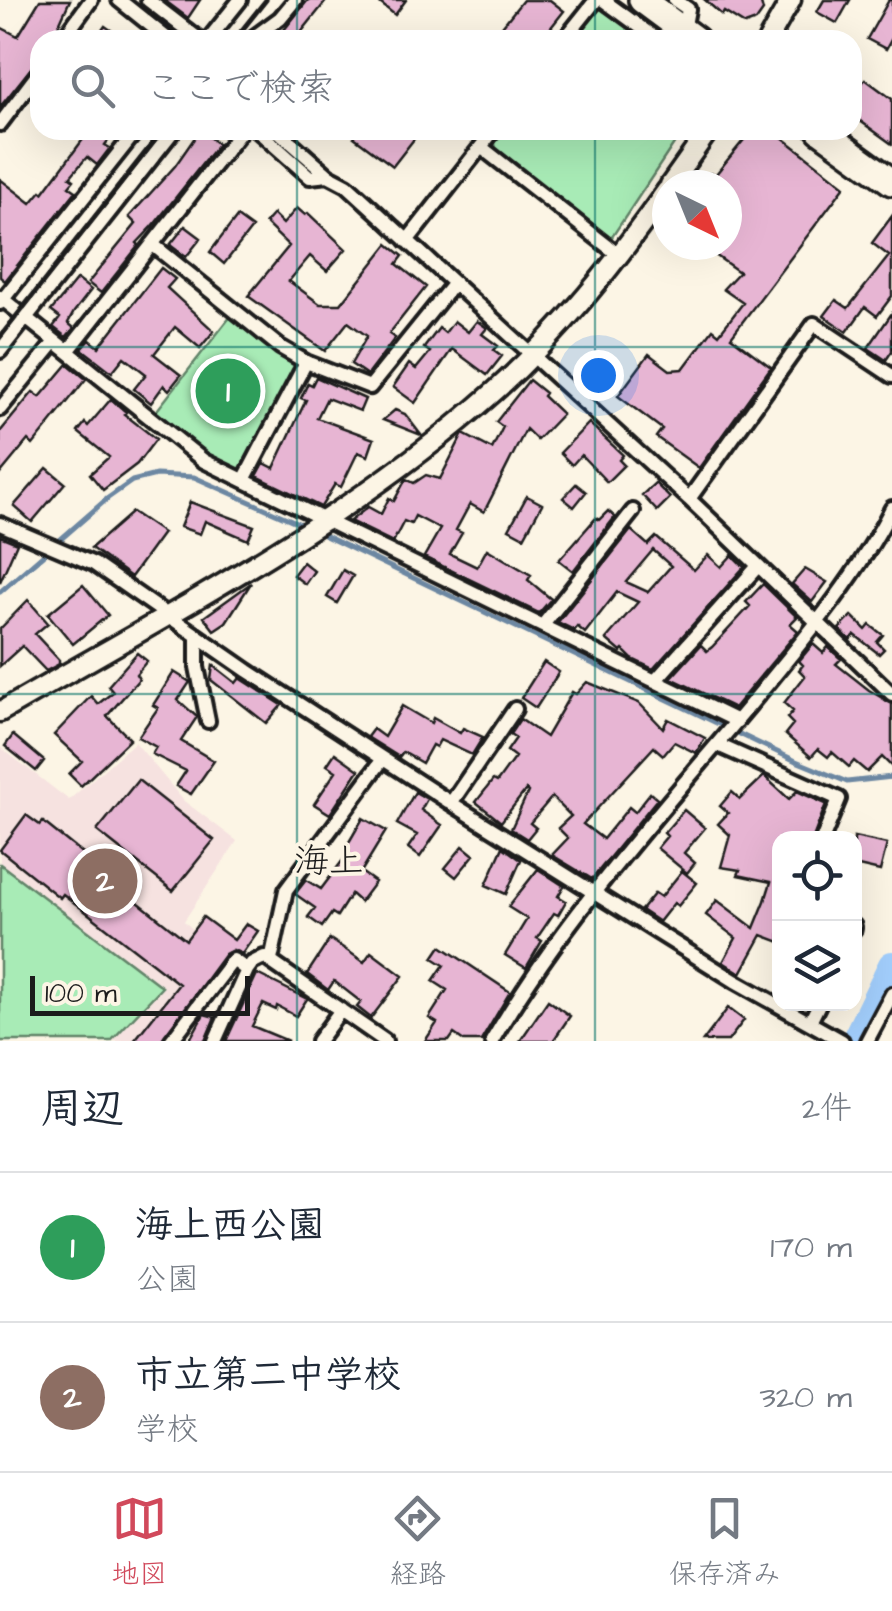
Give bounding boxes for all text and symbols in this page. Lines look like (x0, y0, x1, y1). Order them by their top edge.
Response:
search box (30, 30, 862, 140)
icon: search (65, 58, 120, 113)
text: ここで検索 (145, 63, 335, 115)
north arrow (652, 170, 742, 260)
your location (573, 350, 624, 401)
pin: 1 (196, 354, 260, 428)
map controls (772, 831, 862, 1011)
button: locate (772, 831, 862, 921)
district label: 海上 (294, 837, 364, 886)
pin: 2 (72, 844, 138, 918)
button: layers (772, 921, 862, 1011)
scale bar (30, 971, 250, 1016)
text: 100 m (45, 974, 117, 1013)
text: 周辺 (40, 1081, 124, 1139)
text: 2件 (802, 1086, 852, 1131)
text: 海上西公園 (135, 1200, 325, 1252)
text: 1 (70, 1225, 75, 1270)
text: 170 m (770, 1225, 852, 1270)
text: 公園 (135, 1257, 199, 1302)
text: 市立第二中学校 (135, 1350, 401, 1402)
text: 2 (63, 1375, 82, 1420)
text: 320 m (760, 1375, 852, 1420)
text: 学校 (135, 1407, 199, 1452)
tab: 地図 (111, 1491, 167, 1594)
tab: 経路 (390, 1491, 446, 1594)
tab: 保存済み (669, 1491, 781, 1594)

